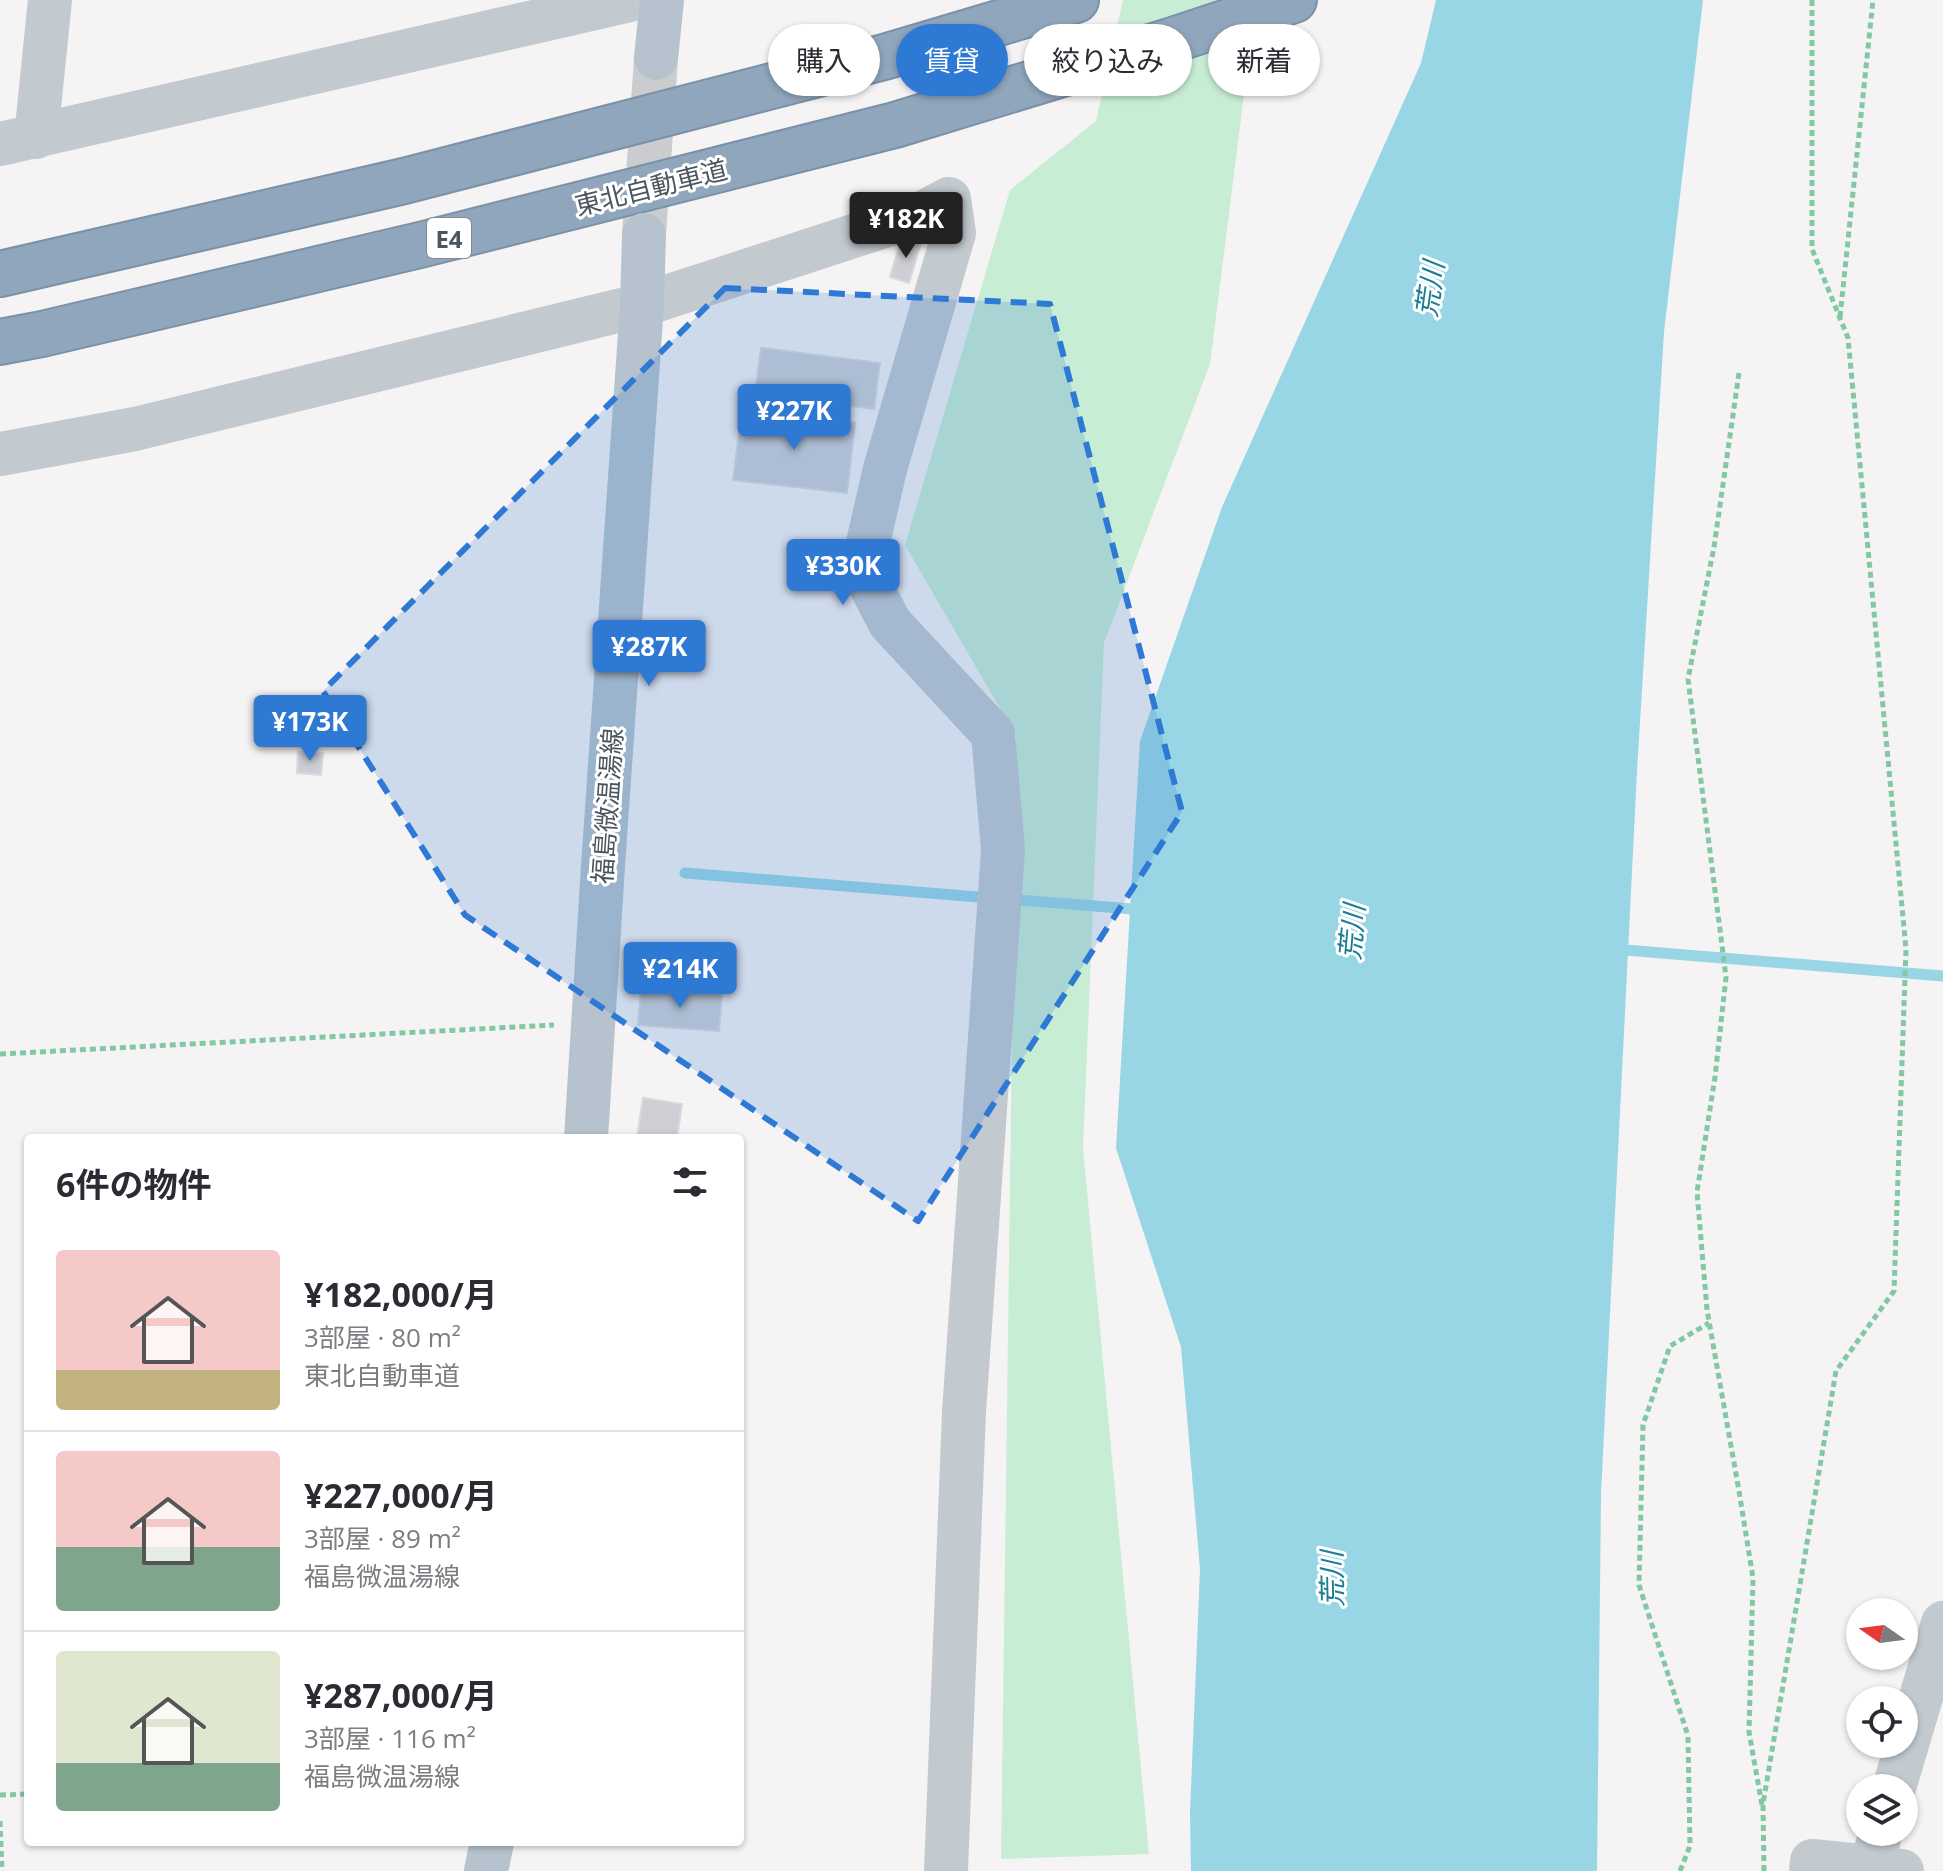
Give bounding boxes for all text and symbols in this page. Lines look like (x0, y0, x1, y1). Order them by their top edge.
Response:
chip: 購入 (768, 24, 880, 96)
chip: 賃貸 (896, 24, 1008, 96)
chip: 絞り込み (1024, 24, 1192, 96)
chip: 新着 (1208, 24, 1320, 96)
street label: 東北自動車道 (571, 151, 731, 223)
pin: ¥182K (850, 192, 962, 260)
text: ¥182K (868, 200, 944, 236)
road number: E4 (427, 218, 471, 258)
water label: 荒川 (1406, 256, 1452, 319)
pin: ¥227K (738, 384, 850, 452)
text: ¥227K (756, 392, 832, 428)
pin: ¥330K (787, 539, 899, 607)
text: ¥330K (805, 547, 881, 583)
pin: ¥287K (593, 620, 705, 688)
text: ¥287K (611, 628, 687, 664)
pin: ¥173K (254, 695, 366, 763)
text: ¥173K (272, 703, 348, 739)
street label: 福島微温湯線 (584, 727, 630, 885)
water label: 荒川 (1330, 899, 1373, 962)
pin: ¥214K (624, 942, 736, 1010)
text: ¥214K (642, 950, 718, 986)
icon: filters (668, 1160, 712, 1204)
text: 6件の物件 (56, 1161, 211, 1207)
text: ¥182,000/月 (304, 1271, 498, 1317)
icon: home (120, 1282, 216, 1378)
text: 3部屋 · 80 m² (304, 1319, 461, 1355)
text: 東北自動車道 (304, 1357, 460, 1393)
text: ¥227,000/月 (304, 1472, 498, 1518)
icon: home (120, 1483, 216, 1579)
text: 3部屋 · 89 m² (304, 1520, 461, 1556)
water label: 荒川 (1311, 1548, 1350, 1607)
text: 福島微温湯線 (304, 1558, 460, 1594)
north arrow (1846, 1598, 1918, 1670)
map controls (1846, 1598, 1918, 1846)
text: ¥287,000/月 (304, 1672, 498, 1718)
icon: home (120, 1683, 216, 1779)
button: locate (1846, 1686, 1918, 1758)
text: 3部屋 · 116 m² (304, 1720, 476, 1756)
text: 福島微温湯線 (304, 1758, 460, 1794)
button: layers (1846, 1774, 1918, 1846)

